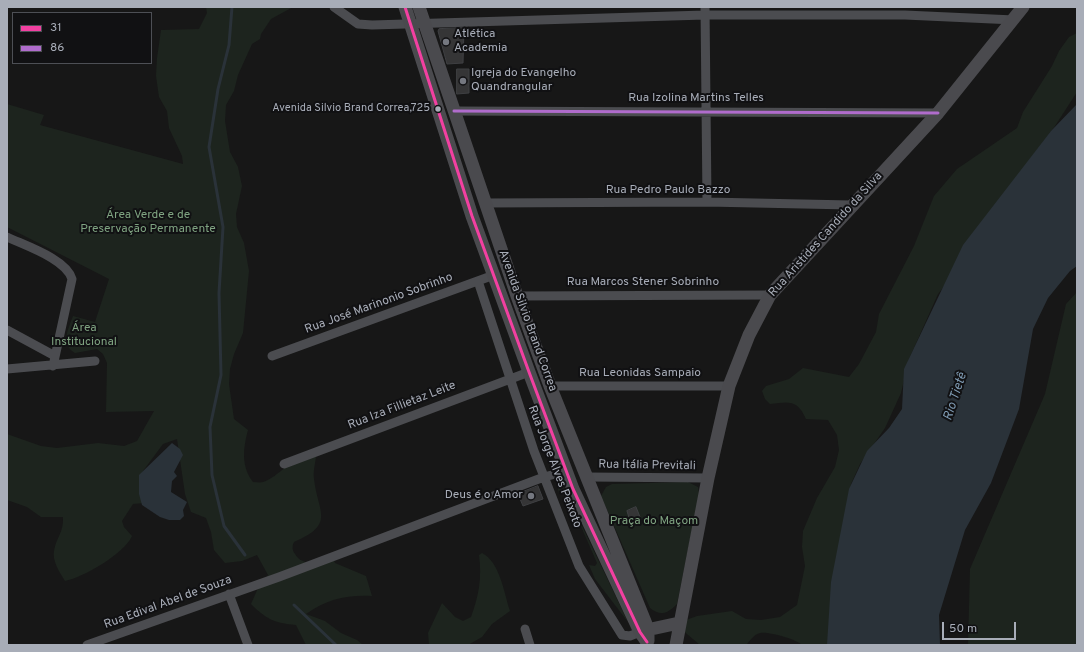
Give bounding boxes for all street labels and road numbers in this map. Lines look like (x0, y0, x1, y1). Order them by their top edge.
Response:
street label: Rua Izolina Martins Telles (628, 92, 764, 106)
street label: Rua Aristides Candido da Silva (766, 170, 886, 300)
street label: Rua Pedro Paulo Bazzo (606, 184, 730, 198)
street label: Avenida Silvio Brand Correa (495, 248, 559, 394)
street label: Rua José Marinonio Sobrinho (303, 270, 455, 338)
street label: Rua Marcos Stener Sobrinho (567, 276, 719, 290)
street label: Rua Leonidas Sampaio (579, 367, 701, 381)
street label: Rua Iza Fillietaz Leite (346, 379, 458, 433)
street label: Rua Jorge Alves Peixoto (524, 404, 584, 530)
street label: Rua Itália Previtali (598, 458, 696, 474)
street label: Rua Edival Abel de Souza (102, 573, 234, 633)

